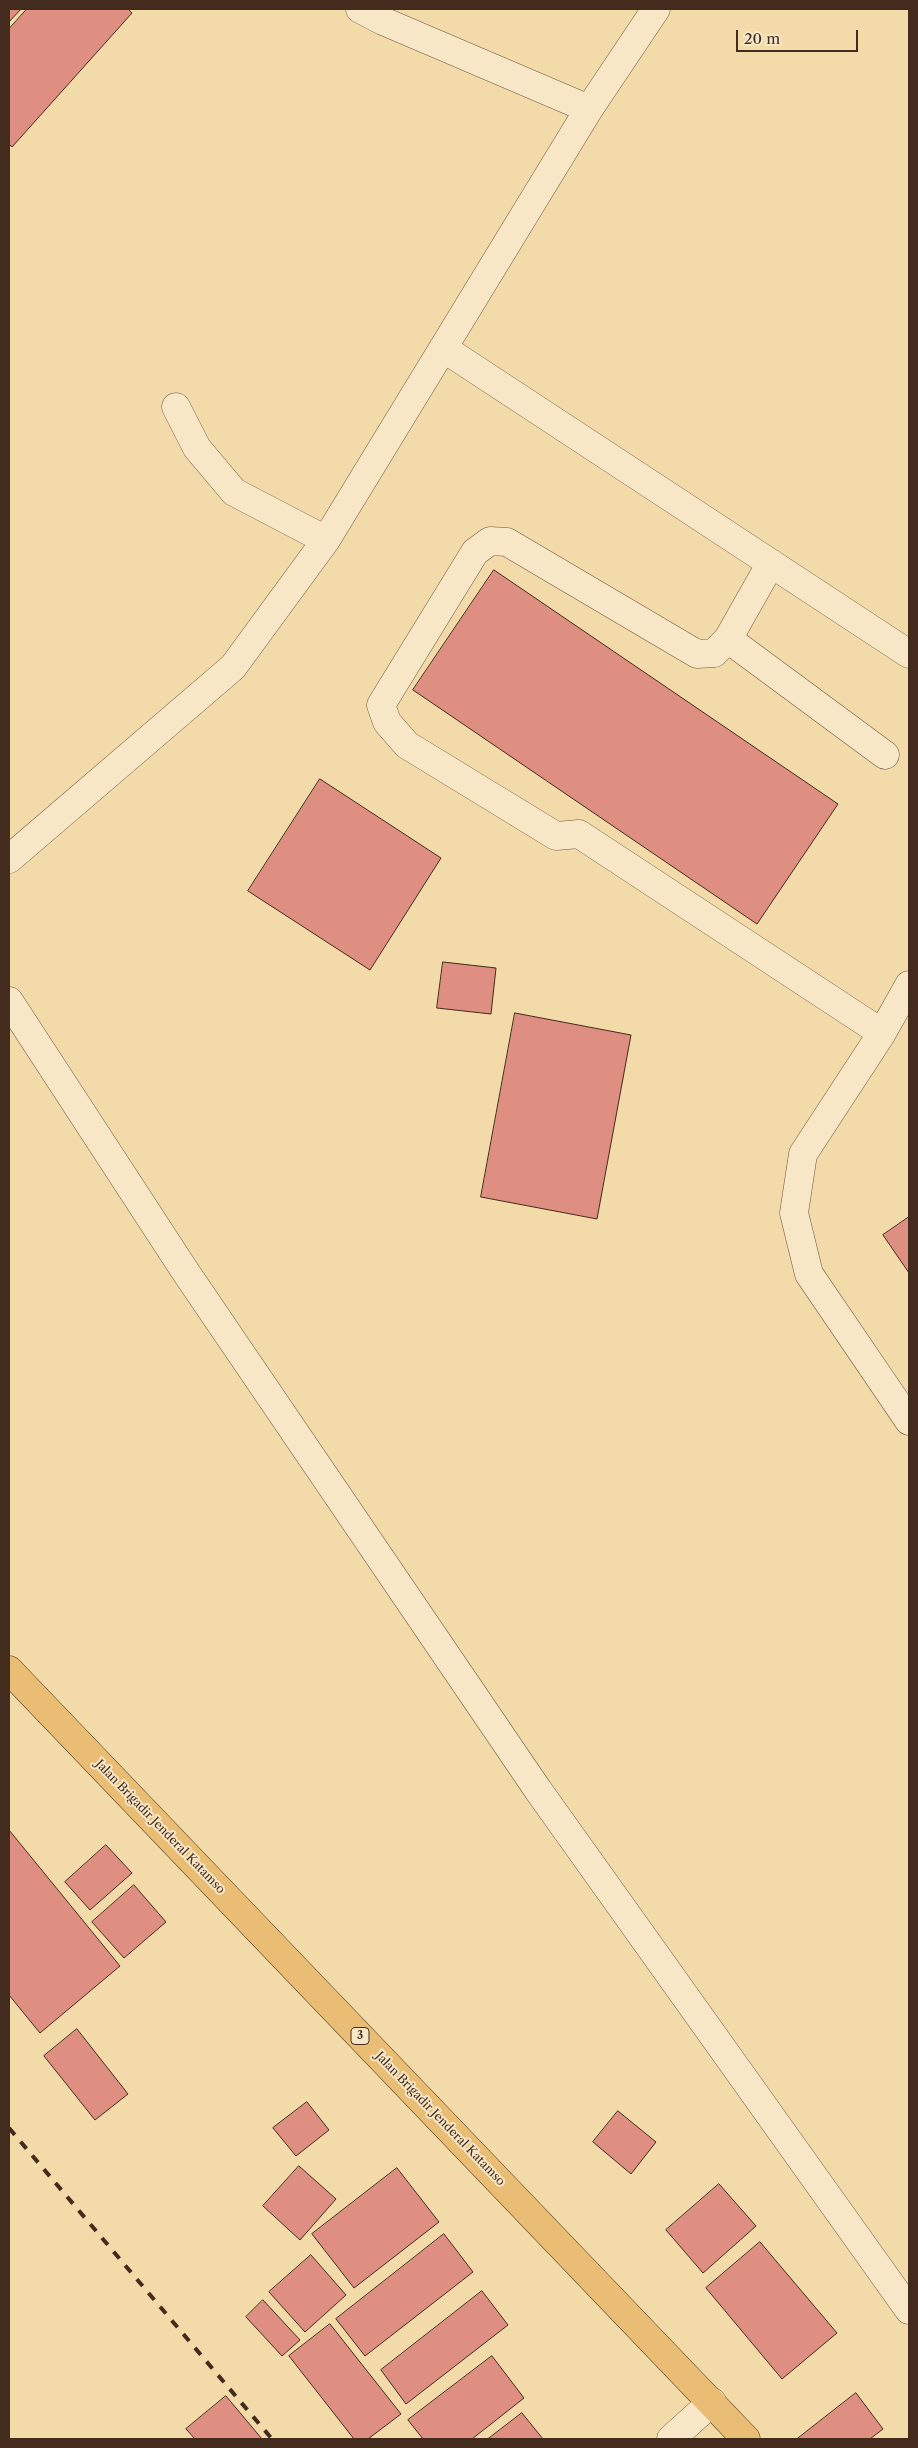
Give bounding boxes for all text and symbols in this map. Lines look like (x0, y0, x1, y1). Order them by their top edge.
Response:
scale bar (738, 20, 860, 52)
text: 20 m (744, 29, 780, 48)
street label: Jalan Brigadir Jenderal Katamso (92, 1757, 228, 1897)
road number: 3 (351, 2028, 369, 2044)
street label: Jalan Brigadir Jenderal Katamso (372, 2049, 508, 2189)

